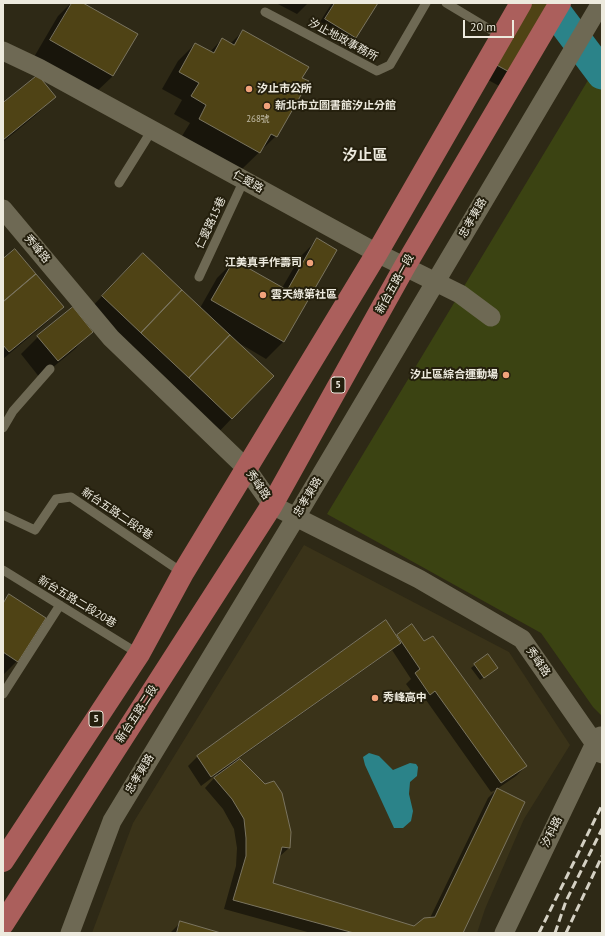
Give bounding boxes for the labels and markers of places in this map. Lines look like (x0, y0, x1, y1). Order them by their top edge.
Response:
place label: 汐止市公所 (257, 82, 312, 96)
marker: 汐止市公所 (244, 84, 254, 94)
place label: 新北市立圖書館汐止分館 (275, 99, 396, 113)
marker: 新北市立圖書館汐止分館 (262, 101, 272, 111)
place label: 江美真手作壽司 (225, 256, 302, 270)
marker: 江美真手作壽司 (305, 258, 315, 268)
place label: 雲天綠第社區 (271, 288, 337, 302)
marker: 雲天綠第社區 (258, 290, 268, 300)
place label: 汐止區綜合運動場 (410, 368, 498, 382)
marker: 汐止區綜合運動場 (501, 370, 511, 380)
place label: 秀峰高中 (383, 691, 427, 705)
marker: 秀峰高中 (370, 693, 380, 703)

